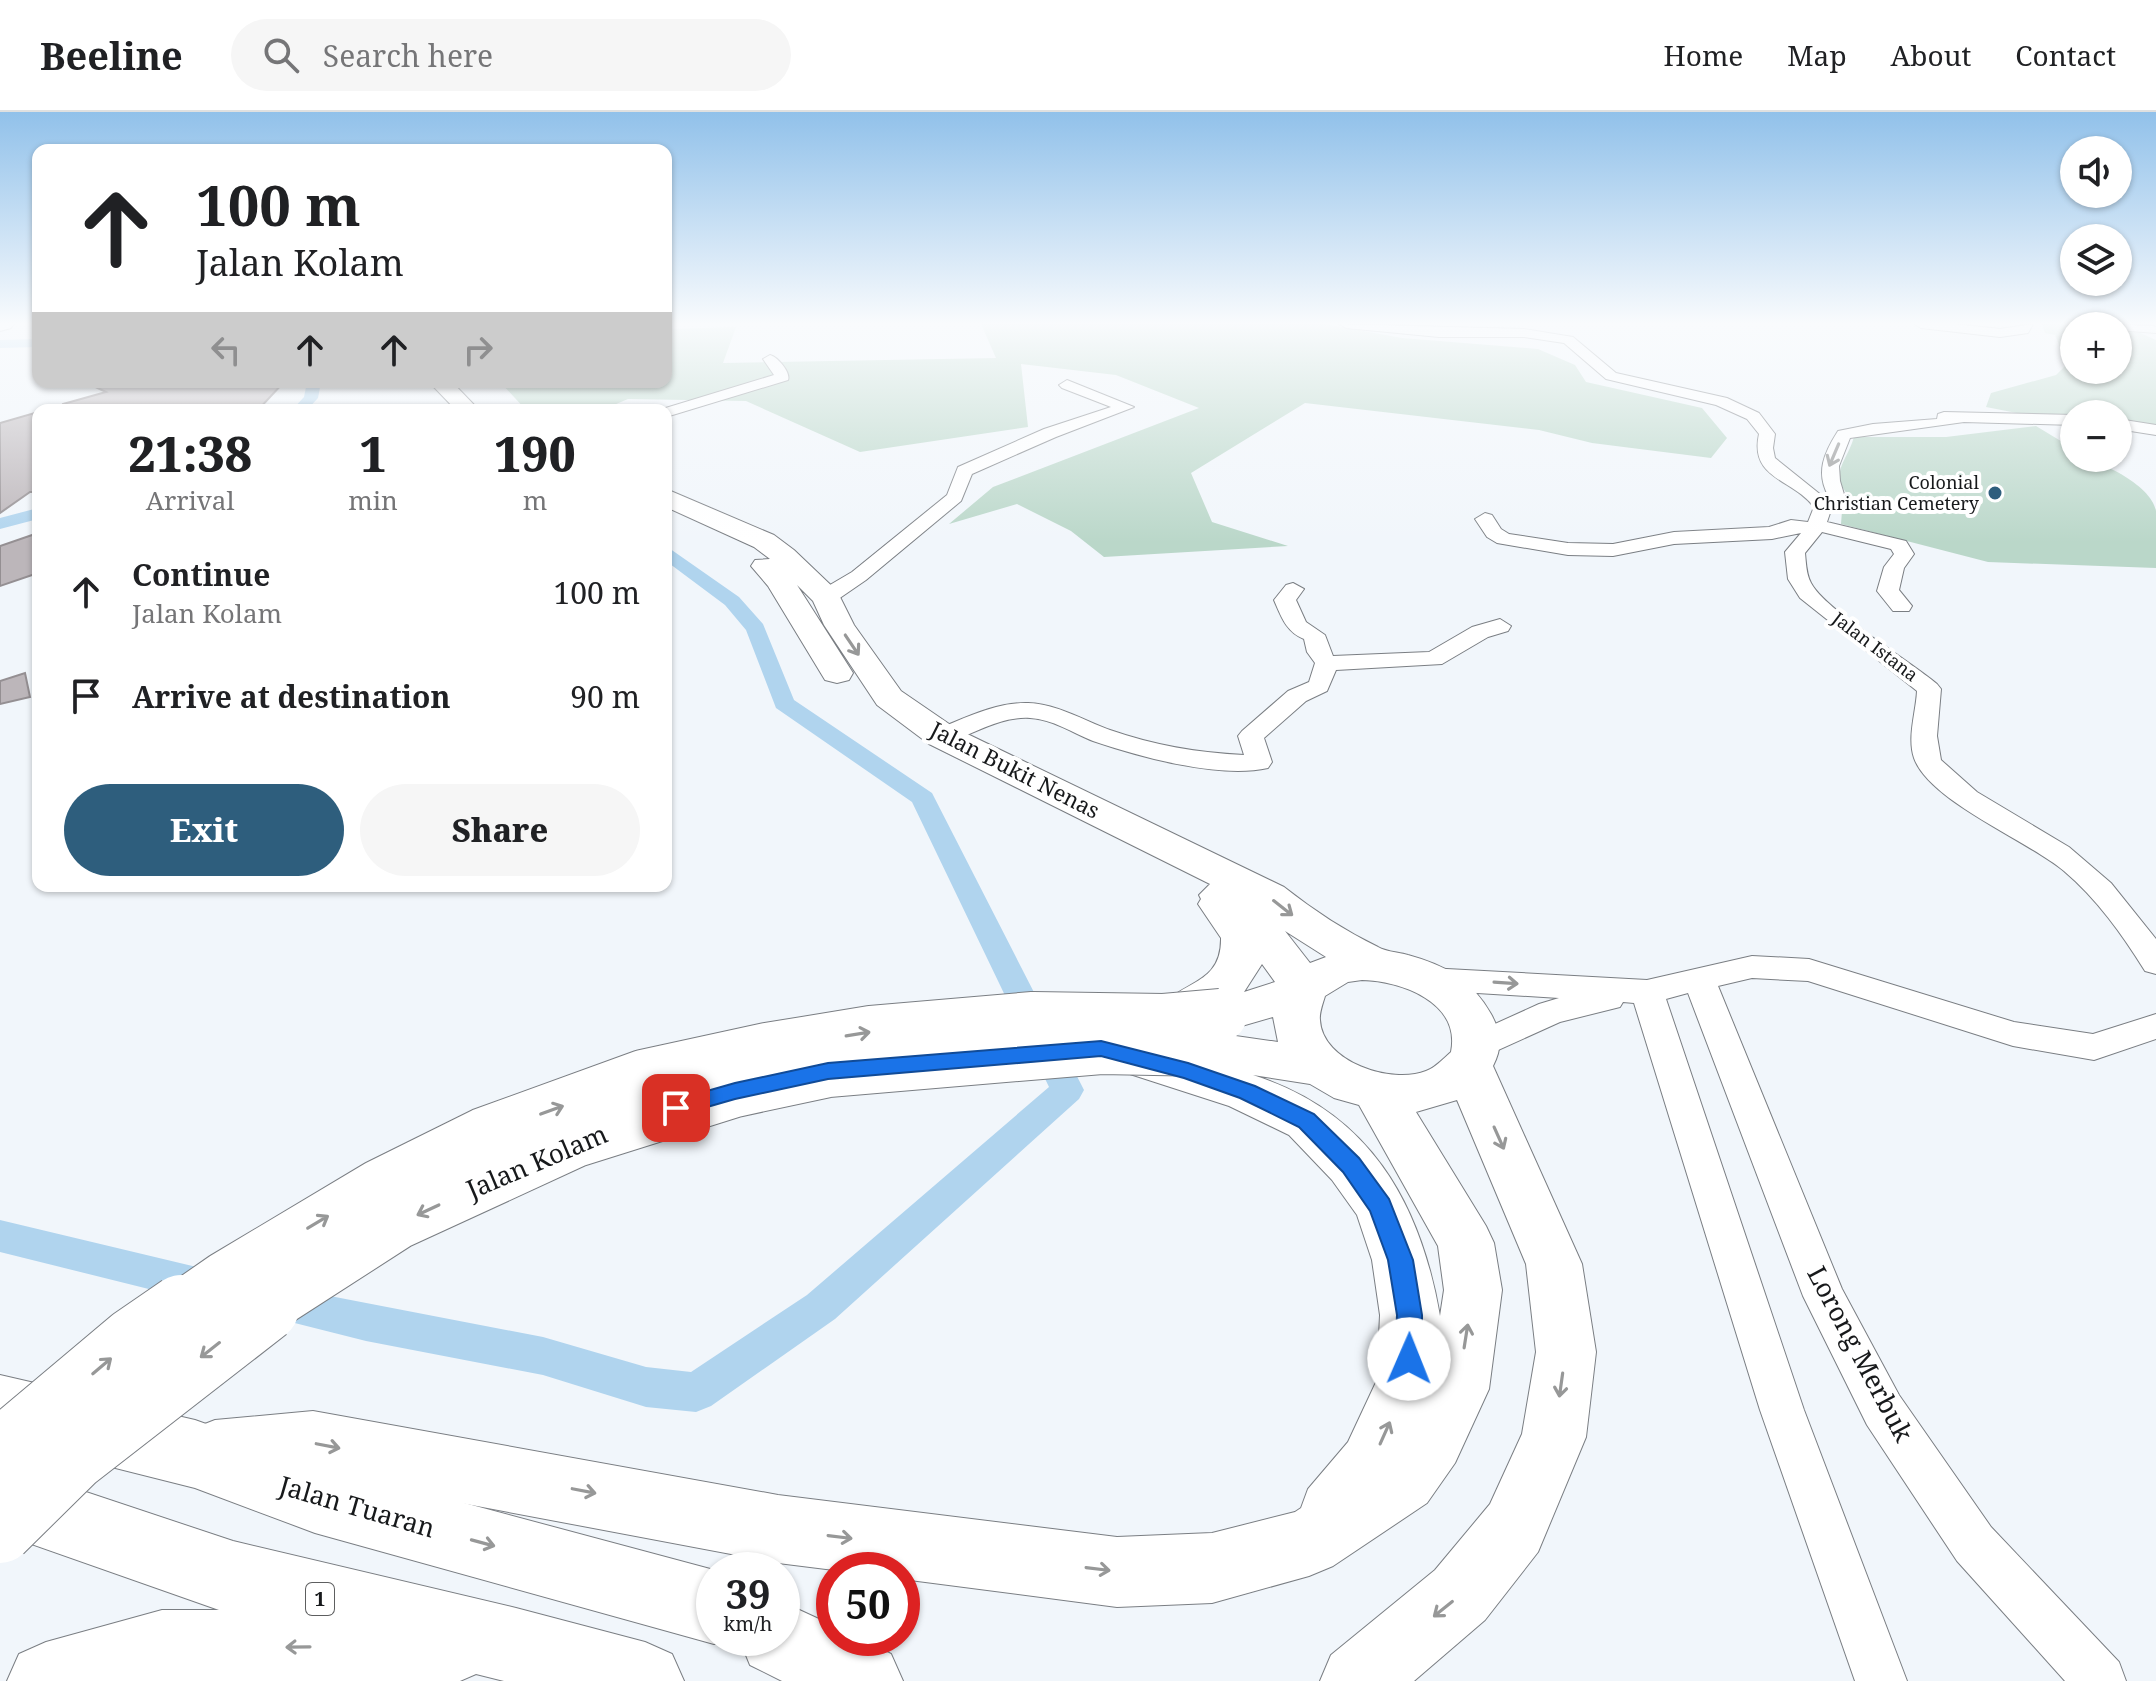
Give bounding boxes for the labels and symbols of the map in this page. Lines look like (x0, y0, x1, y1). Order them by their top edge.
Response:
one-way arrow (1825, 442, 1840, 467)
place label: Colonial Christian Cemetery (1814, 470, 1980, 515)
marker: Colonial Christian Cemetery (1986, 484, 2004, 502)
street label: Jalan Istana (1827, 605, 1923, 686)
one-way arrow (844, 633, 861, 655)
street label: Jalan Bukit Nenas (925, 713, 1105, 825)
one-way arrow (1272, 899, 1293, 917)
one-way arrow (1492, 976, 1519, 991)
one-way arrow (844, 1026, 870, 1041)
pin (642, 1074, 710, 1142)
one-way arrow (539, 1101, 564, 1116)
street label: Jalan Kolam (460, 1115, 613, 1207)
one-way arrow (1492, 1125, 1507, 1150)
one-way arrow (417, 1203, 441, 1218)
one-way arrow (306, 1214, 329, 1230)
street label: Lorong Merbuk (1799, 1259, 1923, 1448)
position arrow (1367, 1317, 1451, 1401)
one-way arrow (1459, 1323, 1474, 1349)
one-way arrow (200, 1341, 221, 1359)
one-way arrow (91, 1357, 112, 1375)
one-way arrow (1553, 1372, 1568, 1397)
one-way arrow (1378, 1421, 1393, 1445)
one-way arrow (315, 1440, 340, 1455)
street label: Jalan Tuaran (274, 1466, 440, 1546)
one-way arrow (571, 1485, 597, 1500)
one-way arrow (827, 1530, 852, 1545)
one-way arrow (470, 1537, 496, 1552)
speed limit sign: 50 (816, 1552, 920, 1656)
one-way arrow (1084, 1562, 1111, 1577)
road number: 1 (306, 1583, 334, 1615)
one-way arrow (1433, 1600, 1454, 1618)
one-way arrow (285, 1639, 312, 1654)

